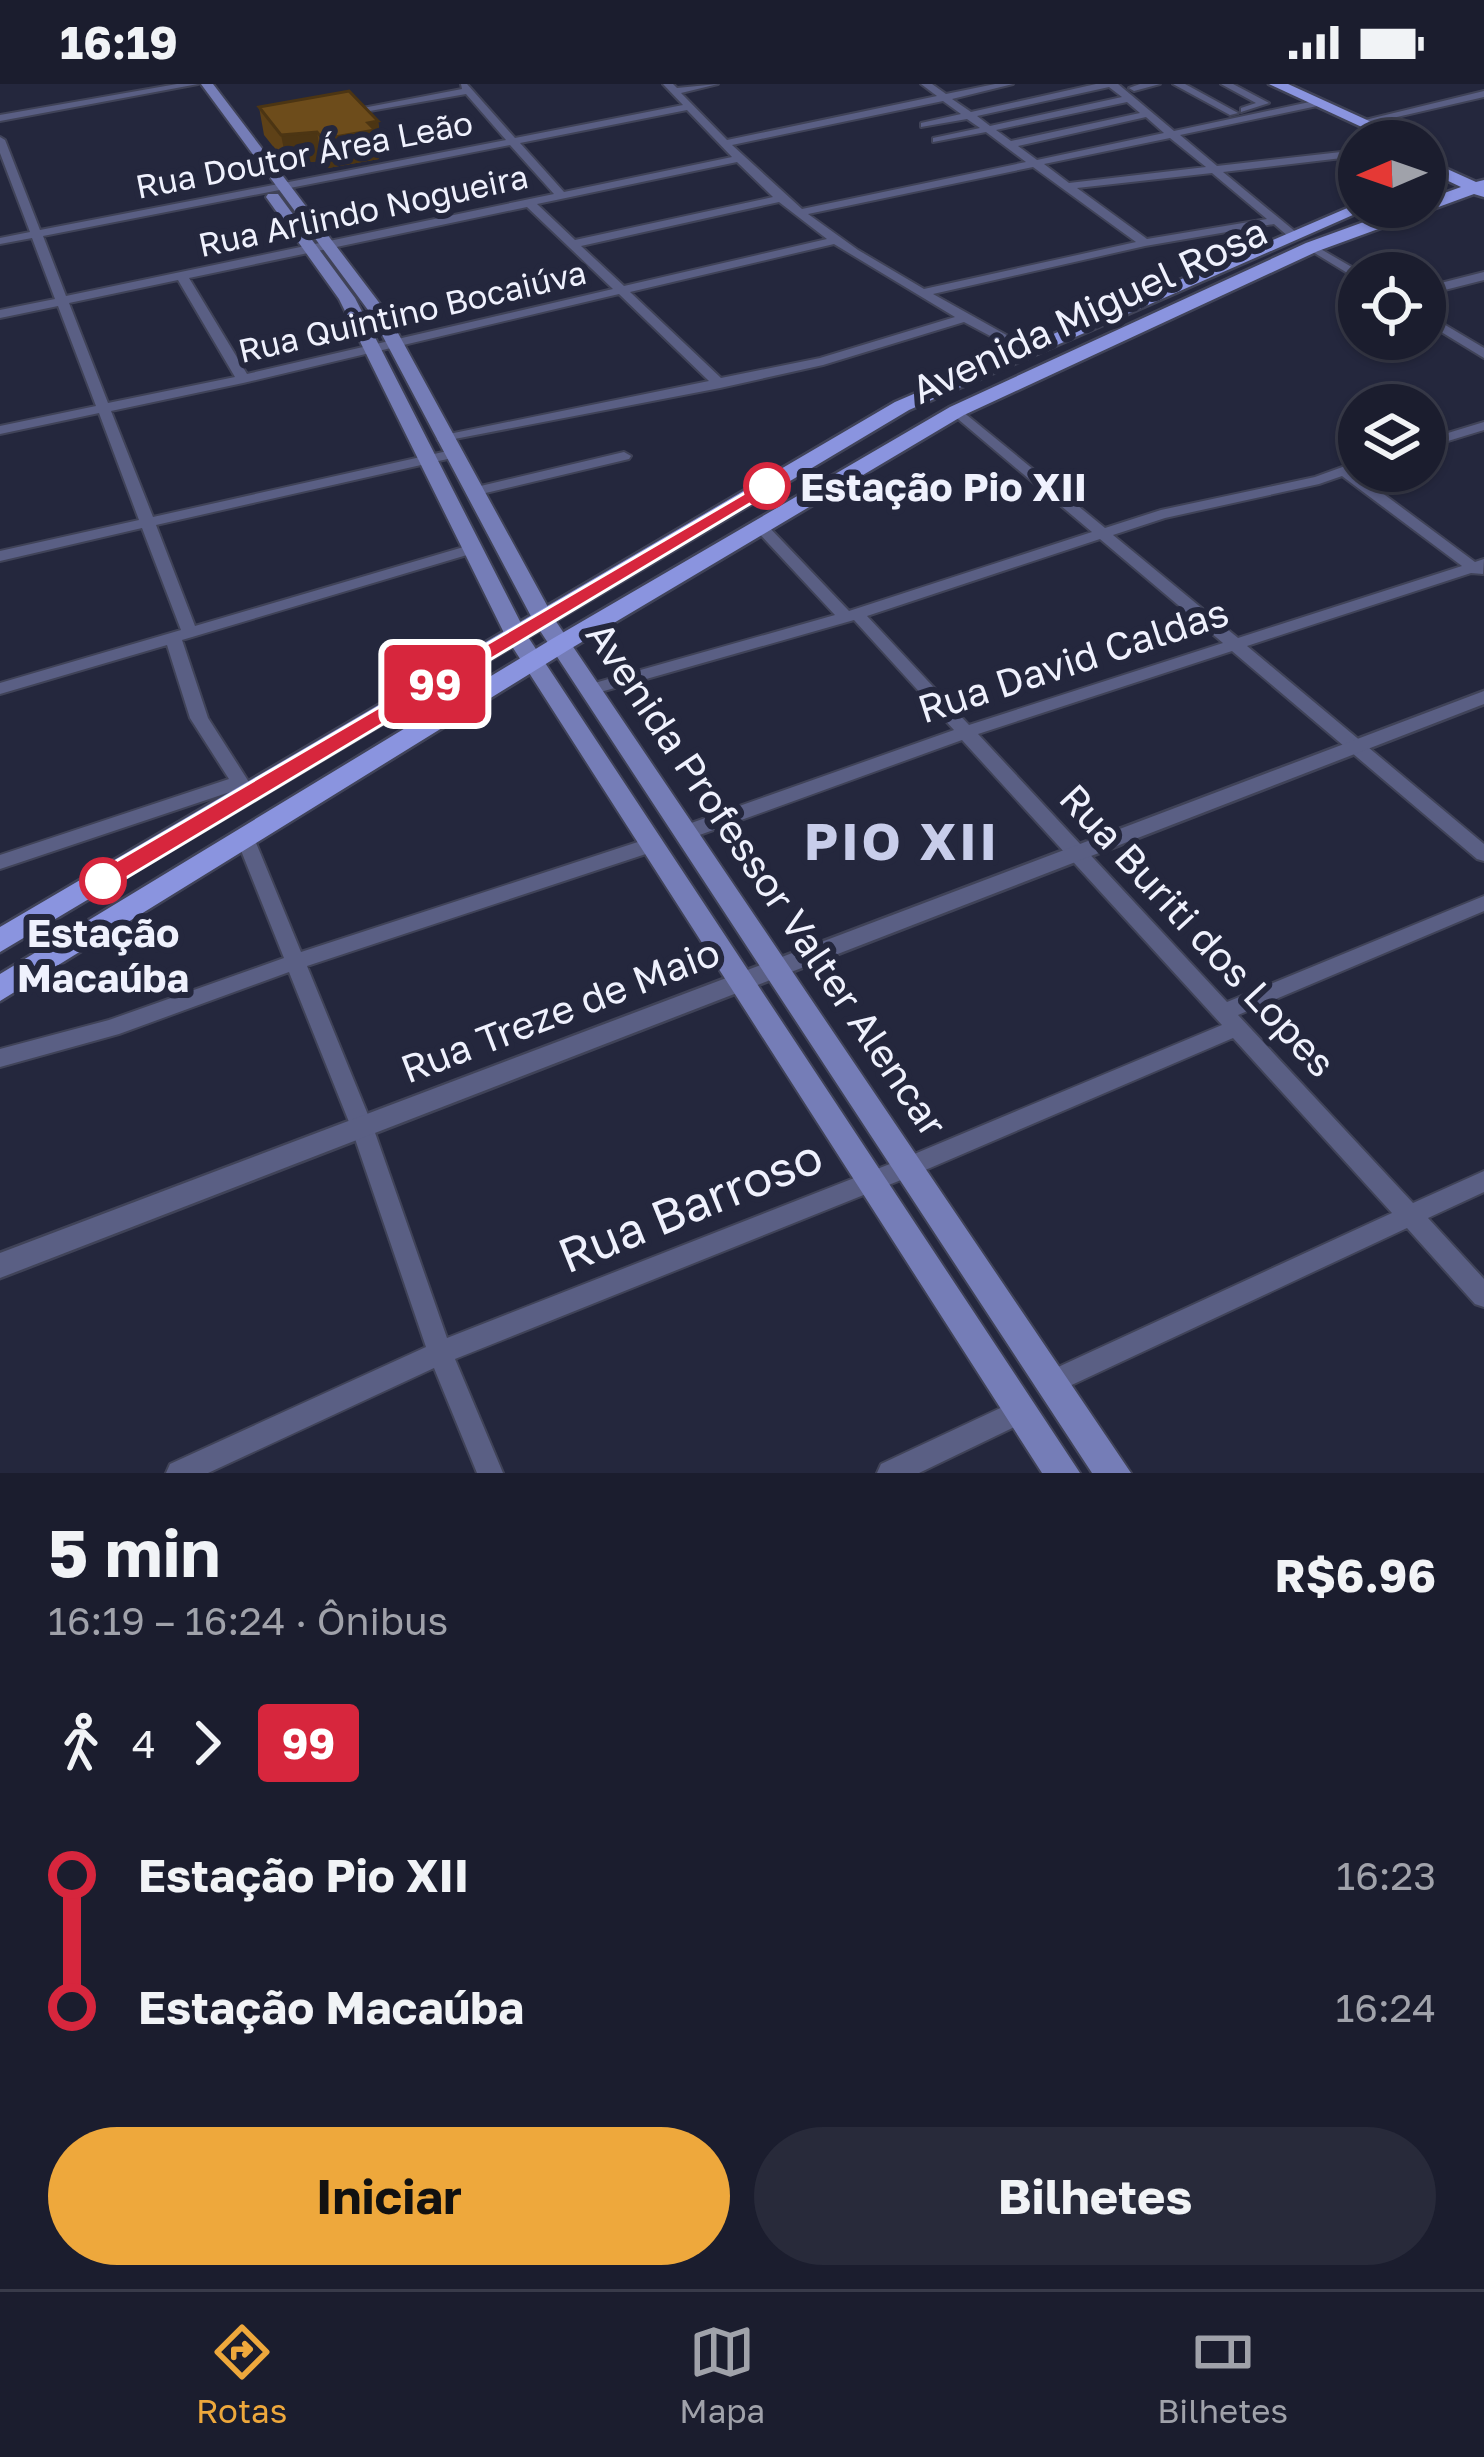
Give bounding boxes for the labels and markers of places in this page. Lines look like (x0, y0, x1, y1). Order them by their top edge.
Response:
place label: Estação Pio XII (800, 463, 1087, 510)
marker: Estação Pio XII (745, 464, 789, 508)
marker: Estação Macaúba (81, 859, 125, 903)
place label: Estação Macaúba (17, 909, 189, 1001)

